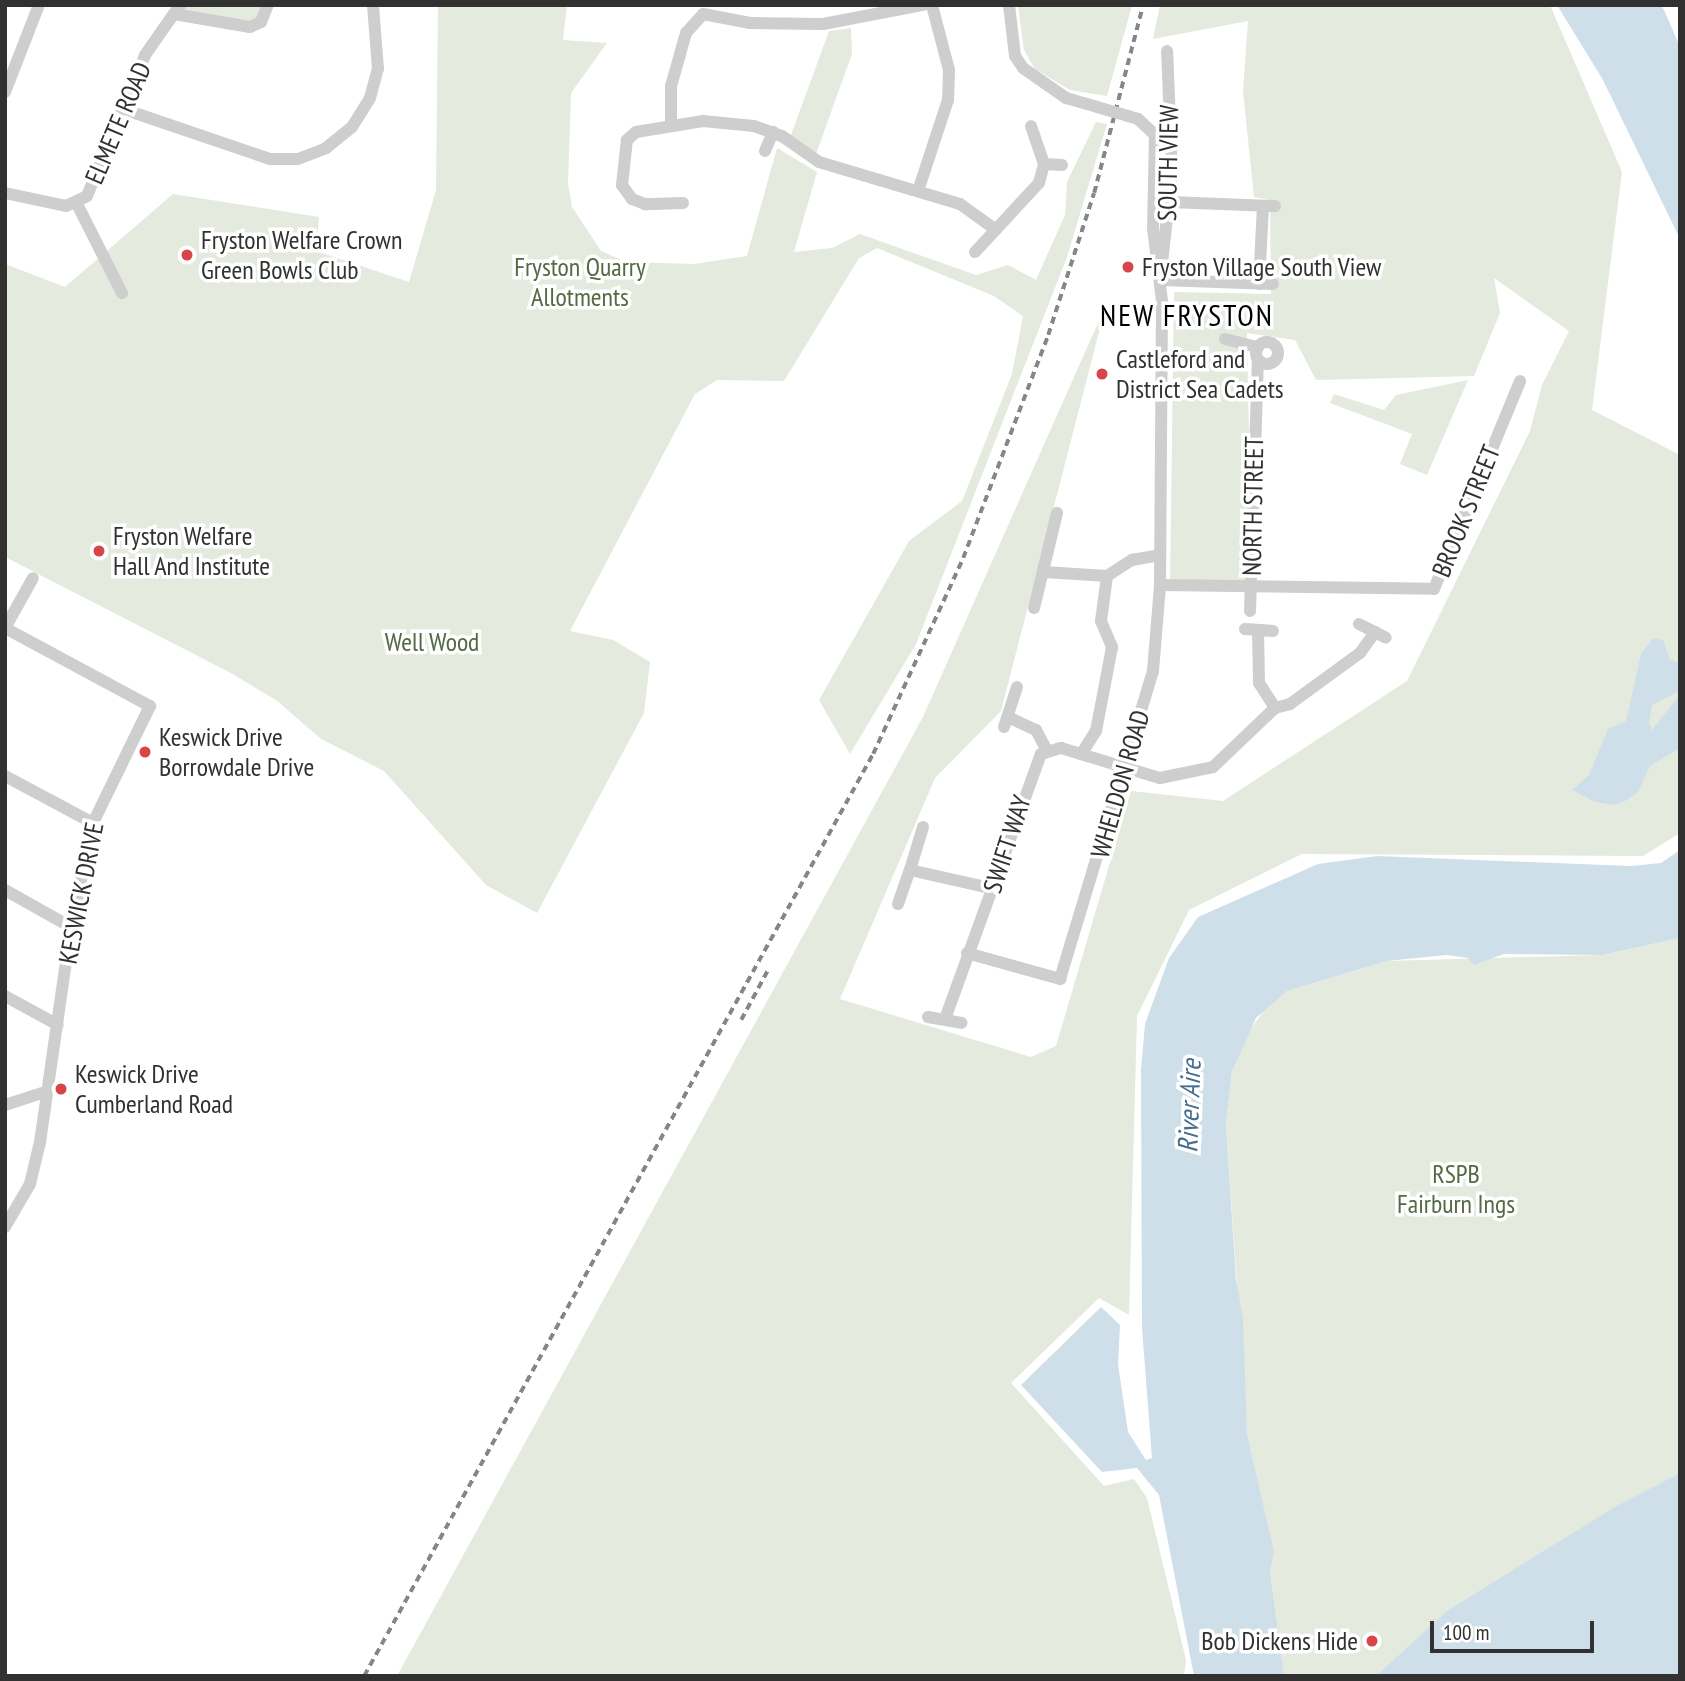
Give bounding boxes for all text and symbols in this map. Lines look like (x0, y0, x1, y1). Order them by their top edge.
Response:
street label: ELMETE ROAD (78, 57, 158, 189)
street label: SOUTH VIEW (1151, 104, 1185, 222)
place label: Fryston Welfare Crown Green Bowls Club (201, 224, 403, 286)
marker: Fryston Welfare Crown Green Bowls Club (179, 247, 195, 263)
park label: Fryston Quarry Allotments (514, 251, 646, 312)
place label: Fryston Village South View (1142, 251, 1382, 283)
marker: Fryston Village South View (1120, 259, 1136, 275)
district label: NEW FRYSTON (1101, 297, 1273, 333)
place label: Castleford and District Sea Cadets (1116, 343, 1284, 404)
marker: Castleford and District Sea Cadets (1094, 366, 1110, 382)
street label: NORTH STREET (1236, 436, 1270, 576)
street label: BROOK STREET (1425, 440, 1507, 582)
place label: Fryston Welfare Hall And Institute (113, 520, 271, 582)
marker: Fryston Welfare Hall And Institute (91, 543, 107, 559)
park label: Well Wood (384, 626, 480, 658)
street label: WHELDON ROAD (1084, 707, 1156, 861)
place label: Keswick Drive Borrowdale Drive (159, 721, 314, 782)
marker: Keswick Drive Borrowdale Drive (137, 744, 153, 760)
street label: SWIFT WAY (976, 791, 1038, 897)
street label: KESWICK DRIVE (52, 819, 110, 967)
place label: Keswick Drive Cumberland Road (75, 1058, 233, 1120)
water label: River Aire (1171, 1058, 1207, 1154)
marker: Keswick Drive Cumberland Road (53, 1081, 69, 1097)
park label: RSPB Fairburn Ings (1397, 1158, 1515, 1220)
scale bar (1433, 1608, 1598, 1652)
text: 100 m (1443, 1619, 1489, 1646)
place label: Bob Dickens Hide (1201, 1625, 1358, 1657)
marker: Bob Dickens Hide (1364, 1633, 1380, 1649)

